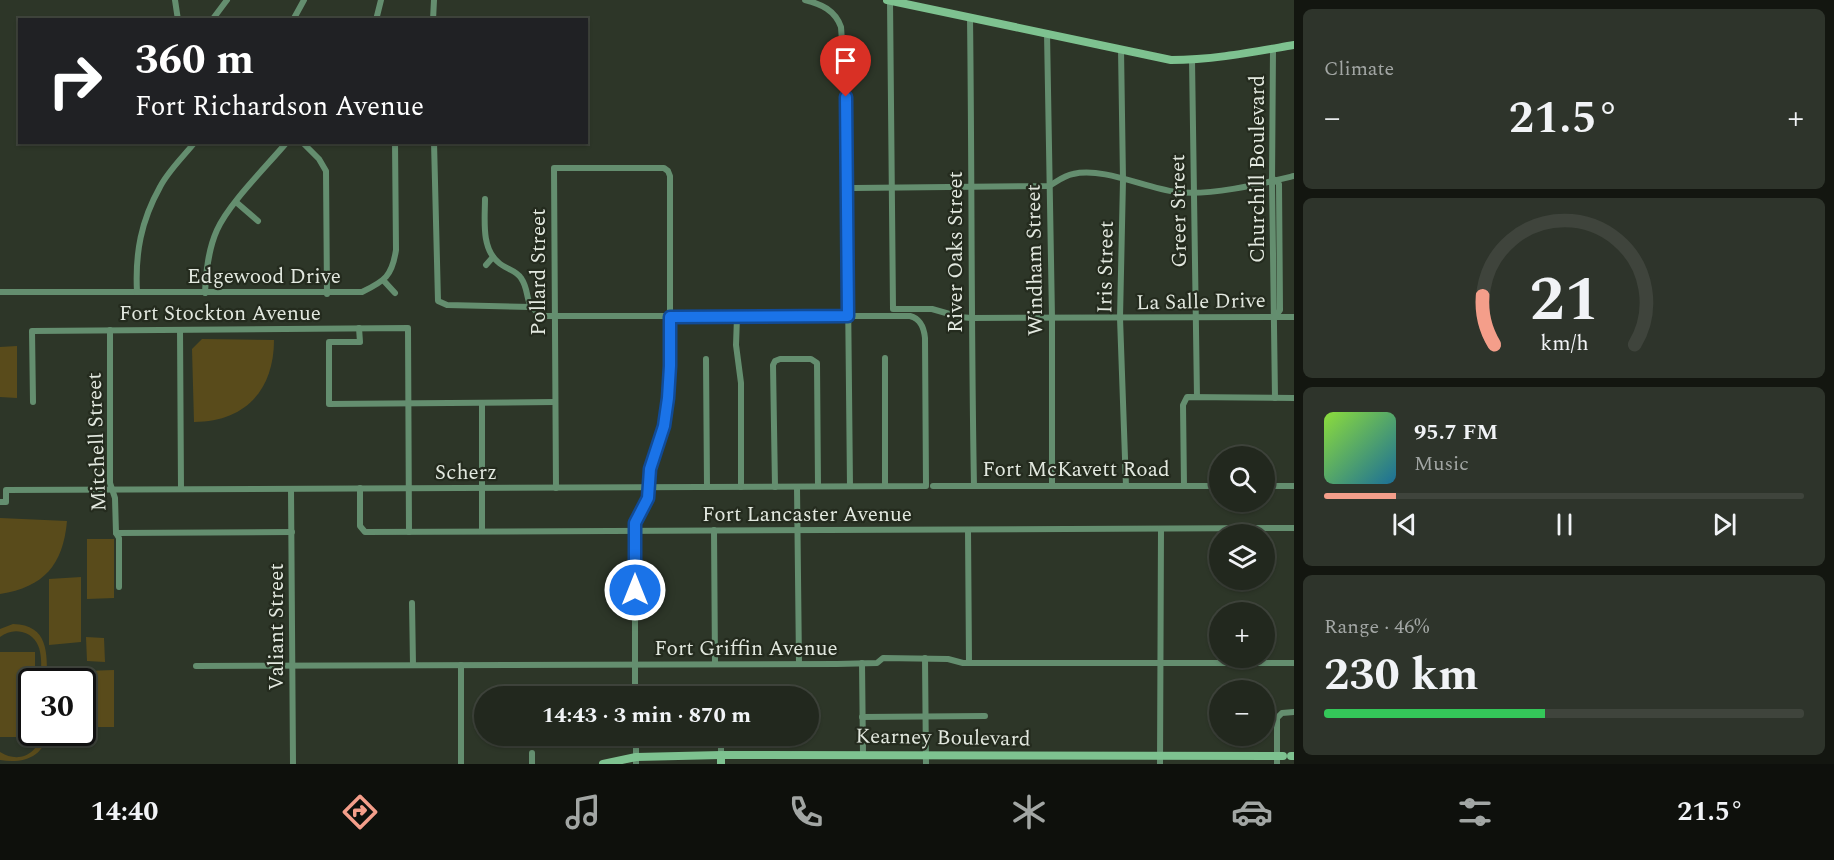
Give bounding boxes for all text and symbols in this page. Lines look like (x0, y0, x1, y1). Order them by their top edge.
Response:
text: 360 m (135, 29, 254, 92)
pin (820, 35, 871, 97)
icon: right (36, 42, 114, 120)
icon: arrive (829, 44, 862, 77)
text: Climate (1324, 54, 1394, 84)
street label: Churchill Boulevard (1242, 75, 1274, 263)
text: 21.5° (1509, 84, 1619, 153)
text: Fort Richardson Avenue (135, 86, 424, 128)
text: − (1324, 93, 1341, 143)
text: + (1787, 93, 1804, 143)
street label: Greer Street (1162, 154, 1196, 268)
street label: River Oaks Street (940, 171, 972, 333)
street label: Windham Street (1018, 184, 1052, 336)
street label: Pollard Street (523, 208, 555, 336)
street label: Iris Street (1089, 220, 1123, 314)
text: 21 (1529, 253, 1599, 348)
street label: Edgewood Drive (187, 261, 341, 293)
street label: La Salle Drive (1136, 285, 1266, 319)
street label: Fort Stockton Avenue (119, 298, 321, 330)
text: km/h (1540, 327, 1588, 360)
street label: Mitchell Street (79, 372, 115, 512)
text: 95.7 FM (1414, 416, 1498, 449)
map controls (1209, 446, 1275, 746)
button: search (1209, 446, 1275, 512)
text: Music (1414, 449, 1469, 479)
street label: Fort McKavett Road (982, 454, 1170, 486)
street label: Scherz (435, 457, 497, 489)
street label: Fort Lancaster Avenue (702, 499, 912, 531)
icon: previous (1388, 508, 1421, 541)
icon: pause (1548, 508, 1581, 541)
icon: next (1708, 508, 1741, 541)
button: layers (1209, 524, 1275, 590)
position arrow (603, 558, 667, 622)
street label: Valiant Street (261, 563, 293, 691)
button: + (1209, 602, 1275, 668)
text: Range · 46% (1324, 612, 1429, 642)
street label: Fort Griffin Avenue (654, 633, 838, 665)
text: 230 km (1324, 641, 1479, 710)
speed limit sign: 30 (18, 668, 96, 746)
button: − (1209, 680, 1275, 746)
text: 14:43 · 3 min · 870 m (542, 699, 751, 732)
street label: Kearney Boulevard (855, 720, 1031, 756)
text: 14:40 (90, 791, 158, 833)
icon: directions (339, 791, 381, 833)
icon: music (562, 791, 604, 833)
icon: phone (785, 791, 827, 833)
icon: climate (1008, 791, 1050, 833)
icon: car (1231, 791, 1273, 833)
icon: filters (1454, 791, 1496, 833)
text: 21.5° (1677, 791, 1743, 833)

